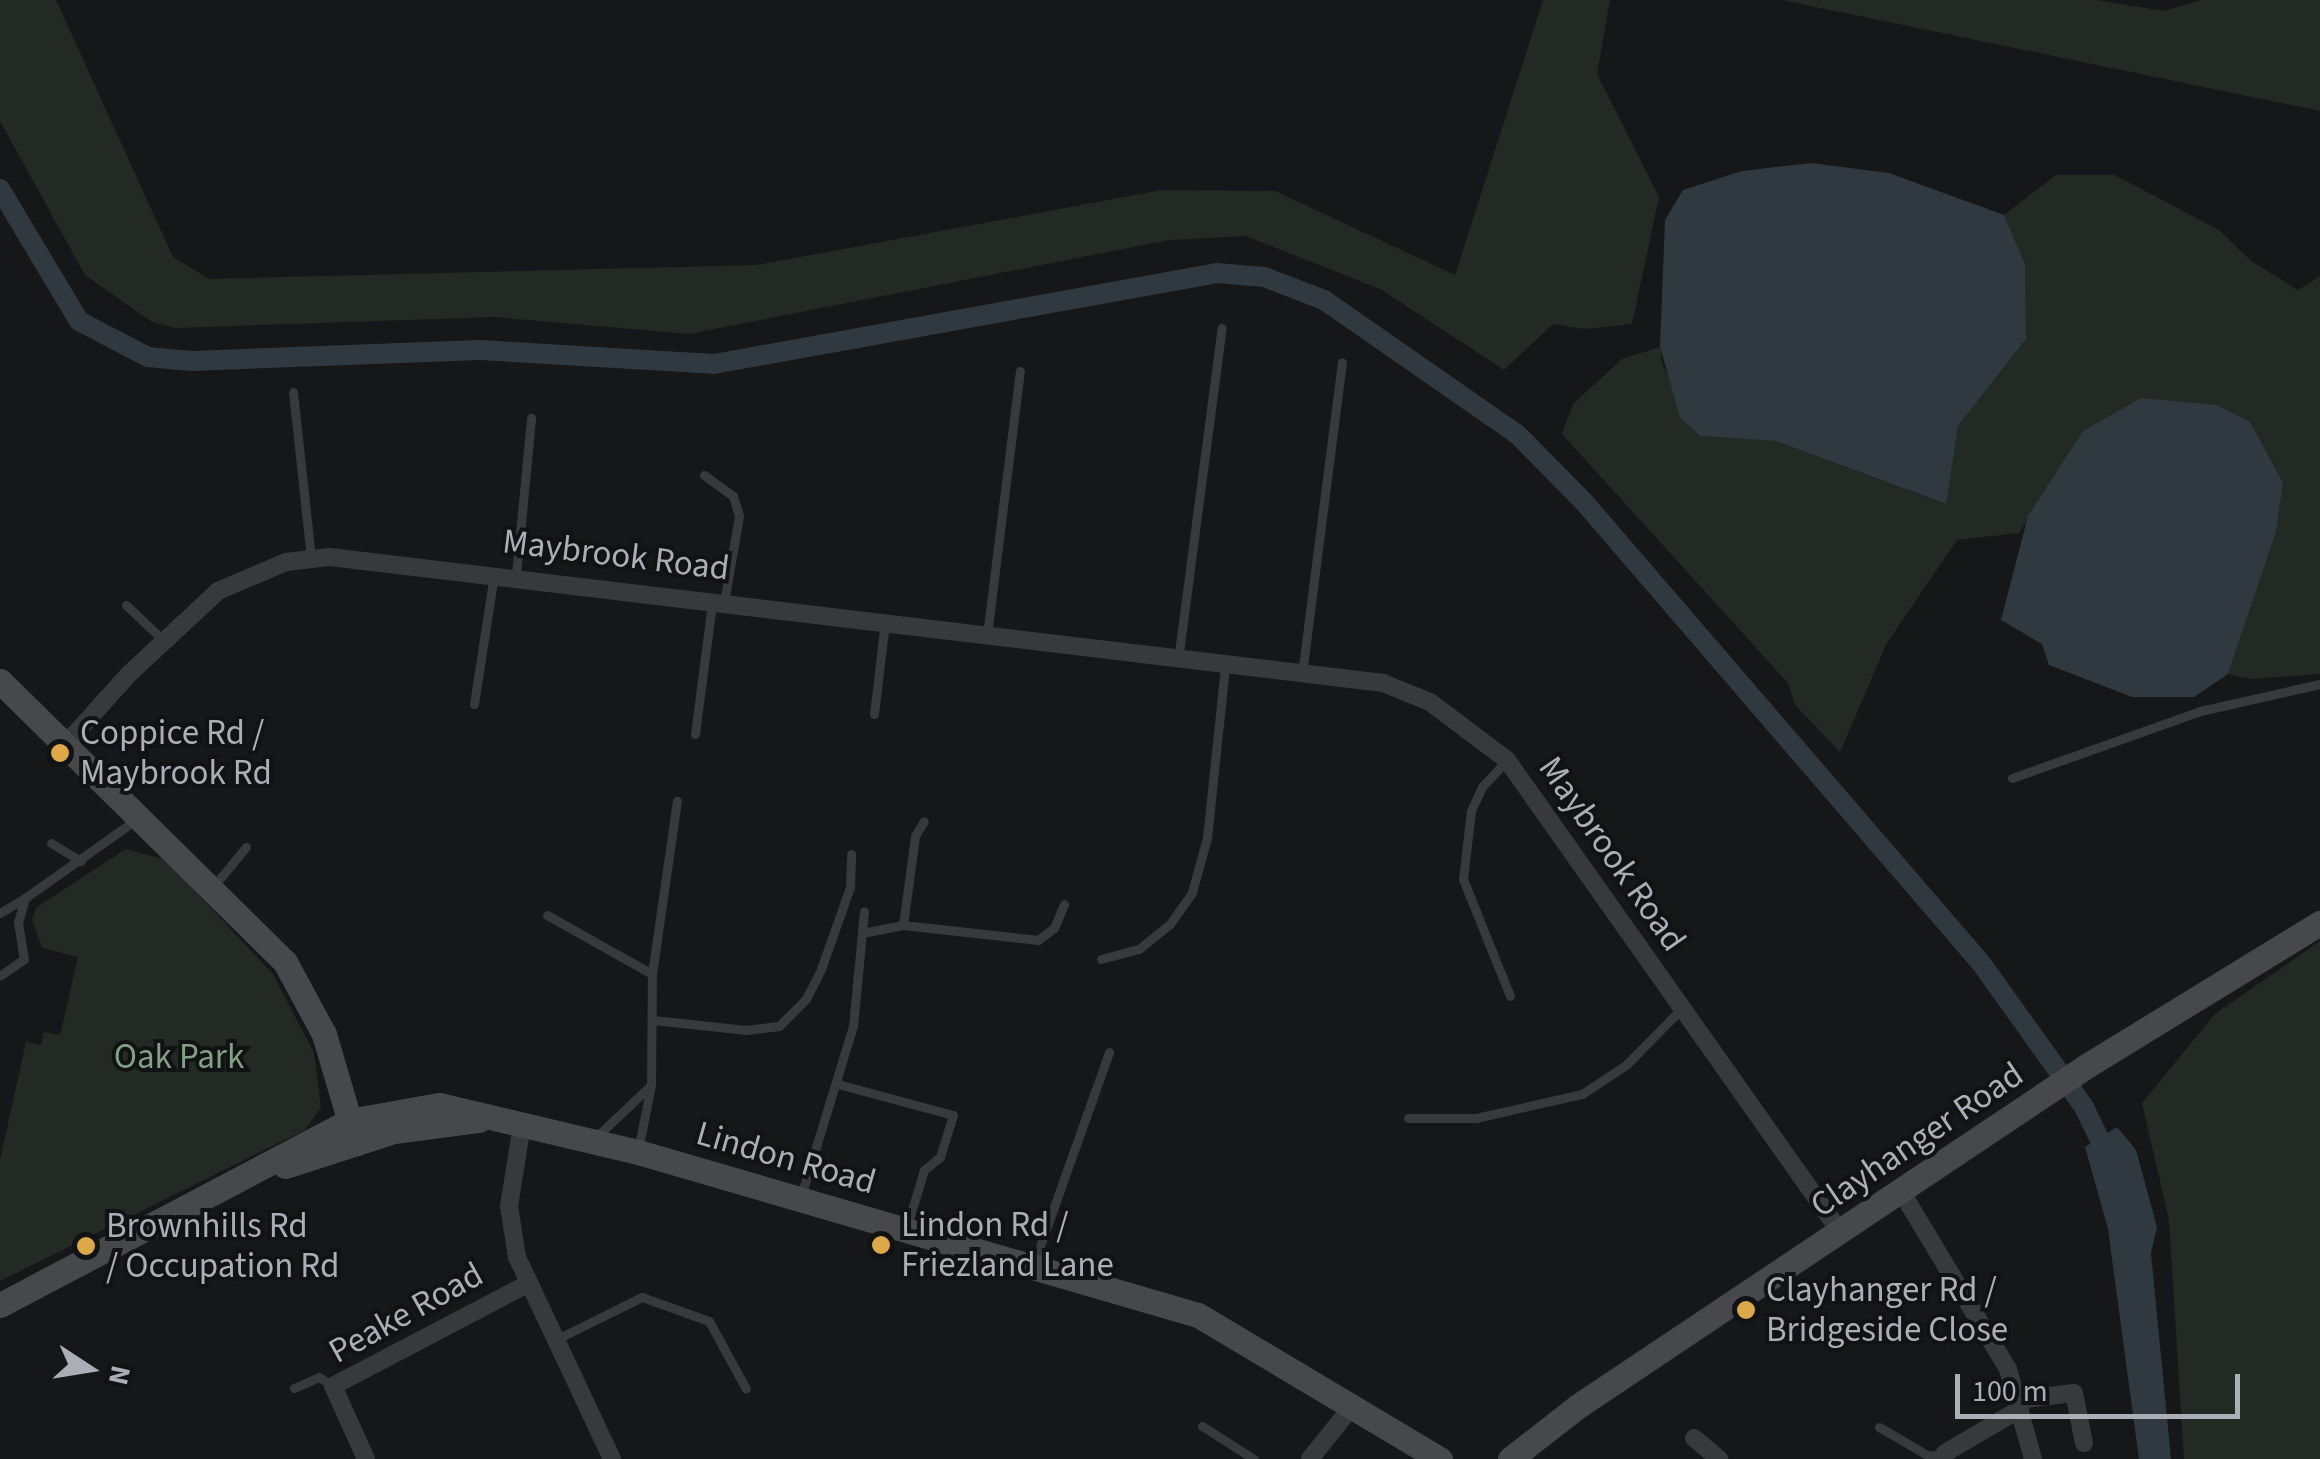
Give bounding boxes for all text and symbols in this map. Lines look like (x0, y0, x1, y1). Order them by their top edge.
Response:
street label: Maybrook Road (500, 520, 732, 590)
place label: Coppice Rd / Maybrook Rd (80, 712, 272, 794)
marker: Coppice Rd / Maybrook Rd (49, 742, 71, 764)
street label: Maybrook Road (1529, 749, 1695, 959)
park label: Oak Park (114, 1036, 244, 1078)
street label: Clayhanger Road (1803, 1053, 2031, 1227)
street label: Lindon Road (692, 1112, 880, 1204)
place label: Lindon Rd / Friezland Lane (901, 1204, 1114, 1286)
place label: Brownhills Rd / Occupation Rd (106, 1205, 339, 1287)
marker: Lindon Rd / Friezland Lane (870, 1234, 892, 1256)
marker: Brownhills Rd / Occupation Rd (75, 1235, 97, 1257)
street label: Peake Road (322, 1254, 490, 1372)
place label: Clayhanger Rd / Bridgeside Close (1766, 1269, 2008, 1351)
marker: Clayhanger Rd / Bridgeside Close (1735, 1299, 1757, 1321)
north arrow (40, 1319, 140, 1419)
scale bar (1960, 1354, 2245, 1416)
text: N (98, 1362, 141, 1389)
text: 100 m (1972, 1370, 2048, 1413)

